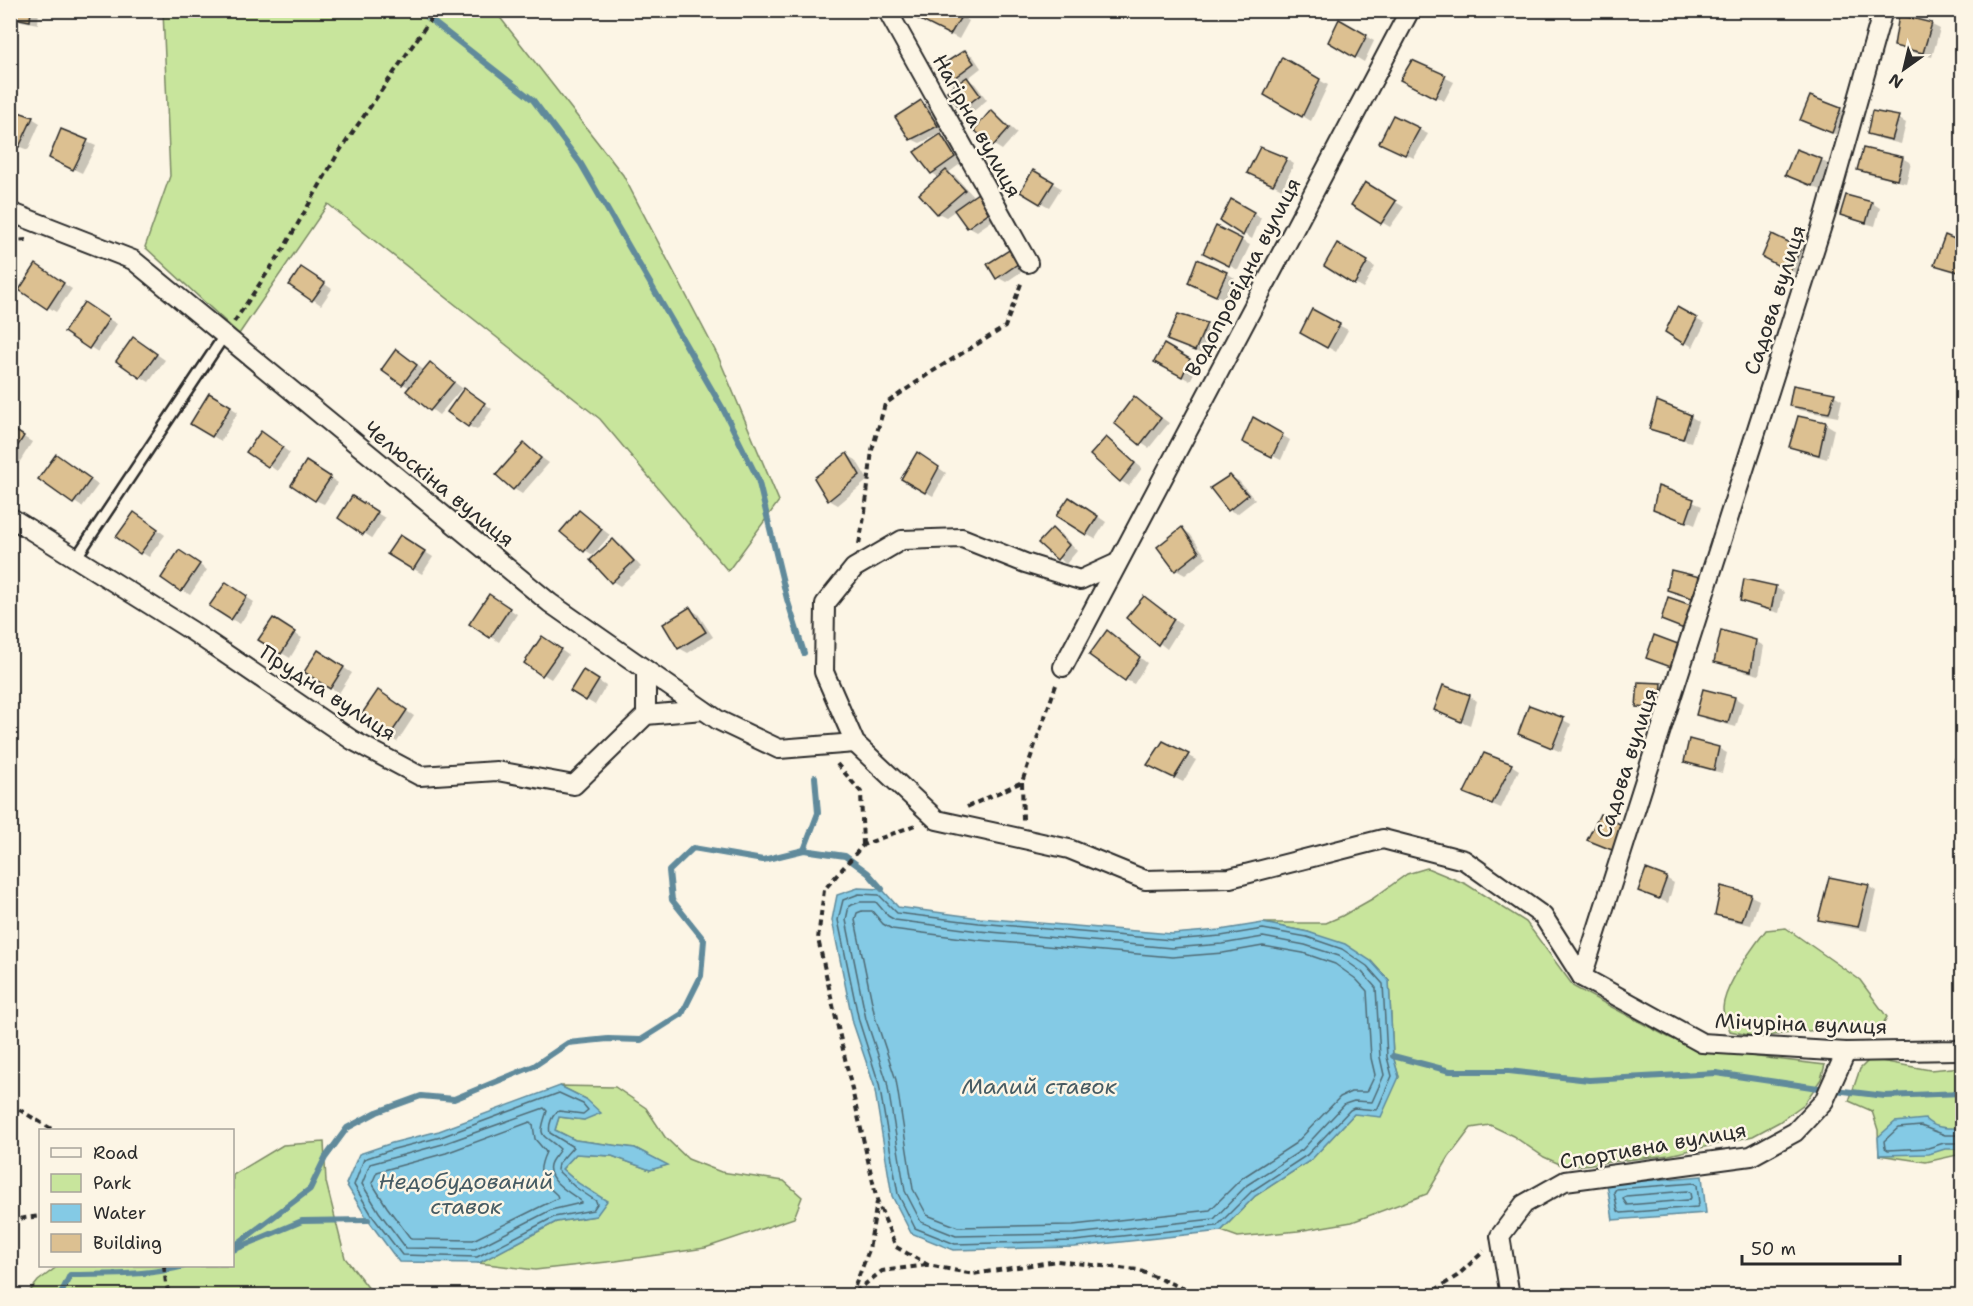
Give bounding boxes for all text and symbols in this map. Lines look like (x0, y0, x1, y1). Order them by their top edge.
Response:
north arrow (1874, 39, 1934, 99)
street label: Нагірна вулиця (926, 49, 1028, 203)
text: N (1885, 69, 1907, 93)
street label: Водопровідна вулиця (1179, 173, 1307, 381)
street label: Садова вулиця (1738, 221, 1812, 379)
street label: Челюскіна вулиця (358, 415, 520, 553)
street label: Прудна вулиця (255, 639, 401, 747)
street label: Садова вулиця (1590, 684, 1664, 842)
street label: Мічуріна вулиця (1714, 1007, 1888, 1041)
water label: Малий ставок (962, 1072, 1117, 1101)
street label: Спортивна вулиця (1557, 1116, 1749, 1176)
legend (39, 1129, 234, 1267)
text: Road (93, 1141, 138, 1165)
water label: Недобудований ставок (379, 1167, 553, 1221)
text: Park (93, 1171, 132, 1195)
text: Water (93, 1201, 146, 1225)
scale bar (1742, 1228, 1900, 1266)
text: Building (93, 1231, 162, 1255)
text: 50 m (1751, 1237, 1796, 1261)

